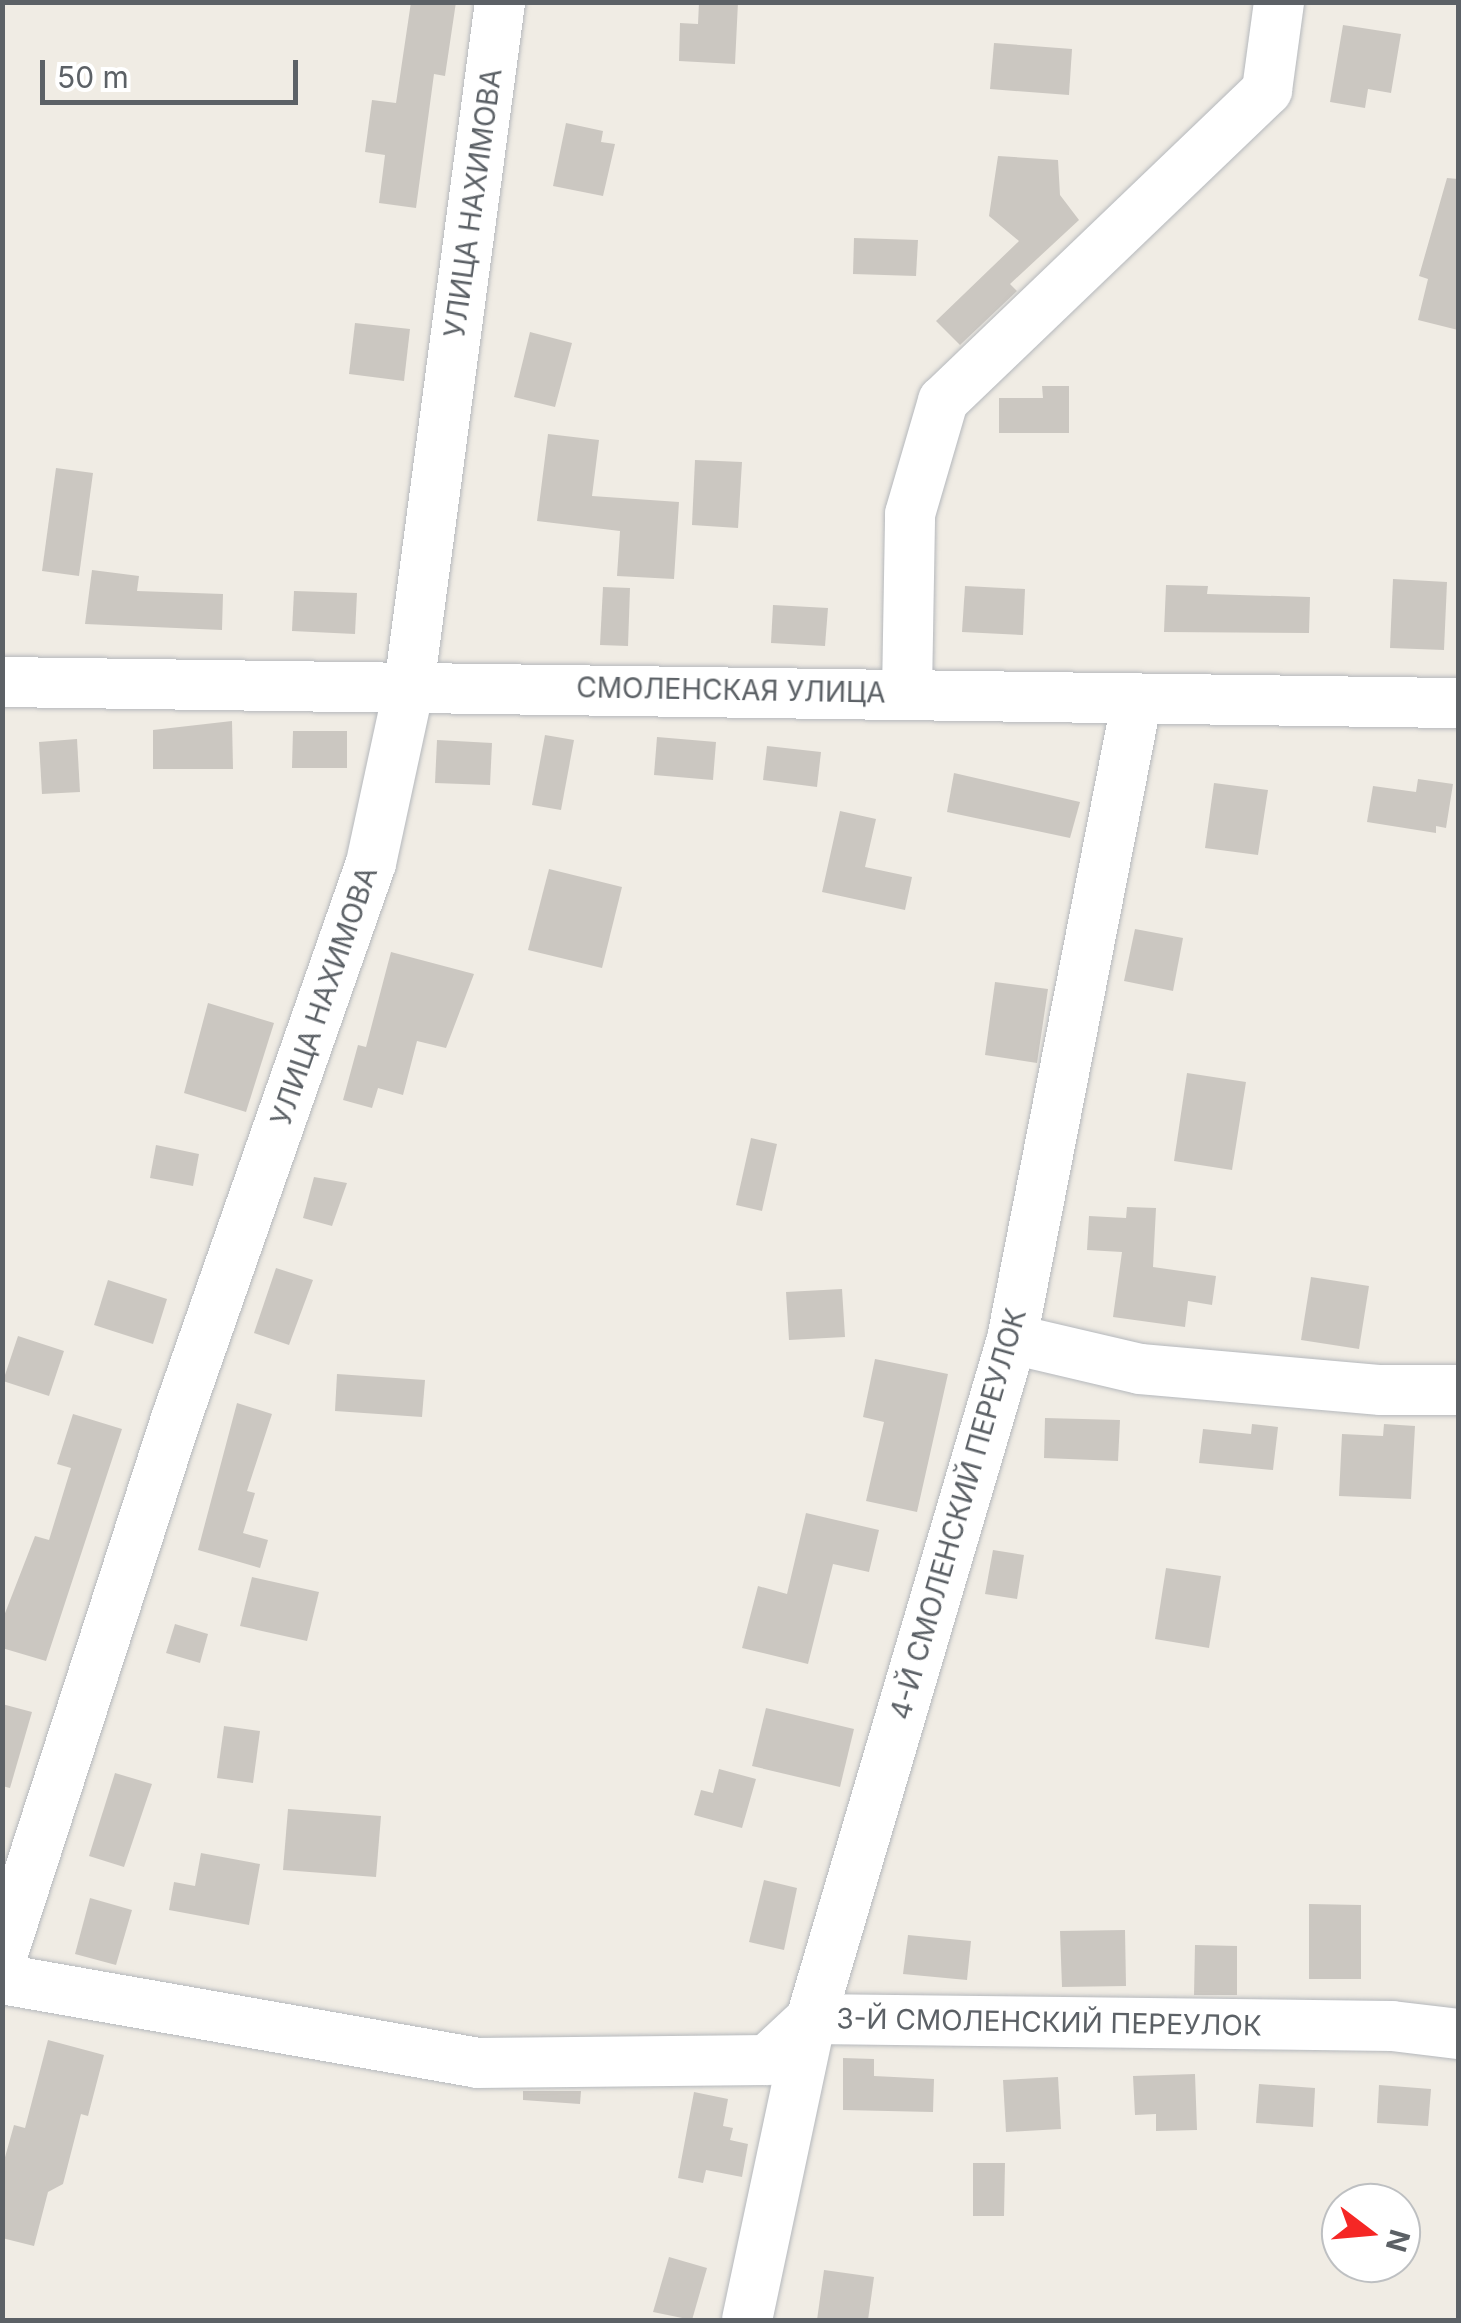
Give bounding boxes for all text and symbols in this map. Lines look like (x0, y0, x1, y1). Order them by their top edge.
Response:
scale bar (45, 40, 302, 102)
text: 50 m (57, 59, 129, 95)
street label: УЛИЦА НАХИМОВА (437, 66, 509, 340)
street label: СМОЛЕНСКАЯ УЛИЦА (576, 671, 886, 709)
street label: УЛИЦА НАХИМОВА (264, 862, 384, 1130)
street label: 4-Й СМОЛЕНСКИЙ ПЕРЕУЛОК (883, 1305, 1033, 1723)
street label: 3-Й СМОЛЕНСКИЙ ПЕРЕУЛОК (836, 2001, 1262, 2043)
north arrow (1321, 2183, 1421, 2283)
text: N (1379, 2226, 1417, 2256)

